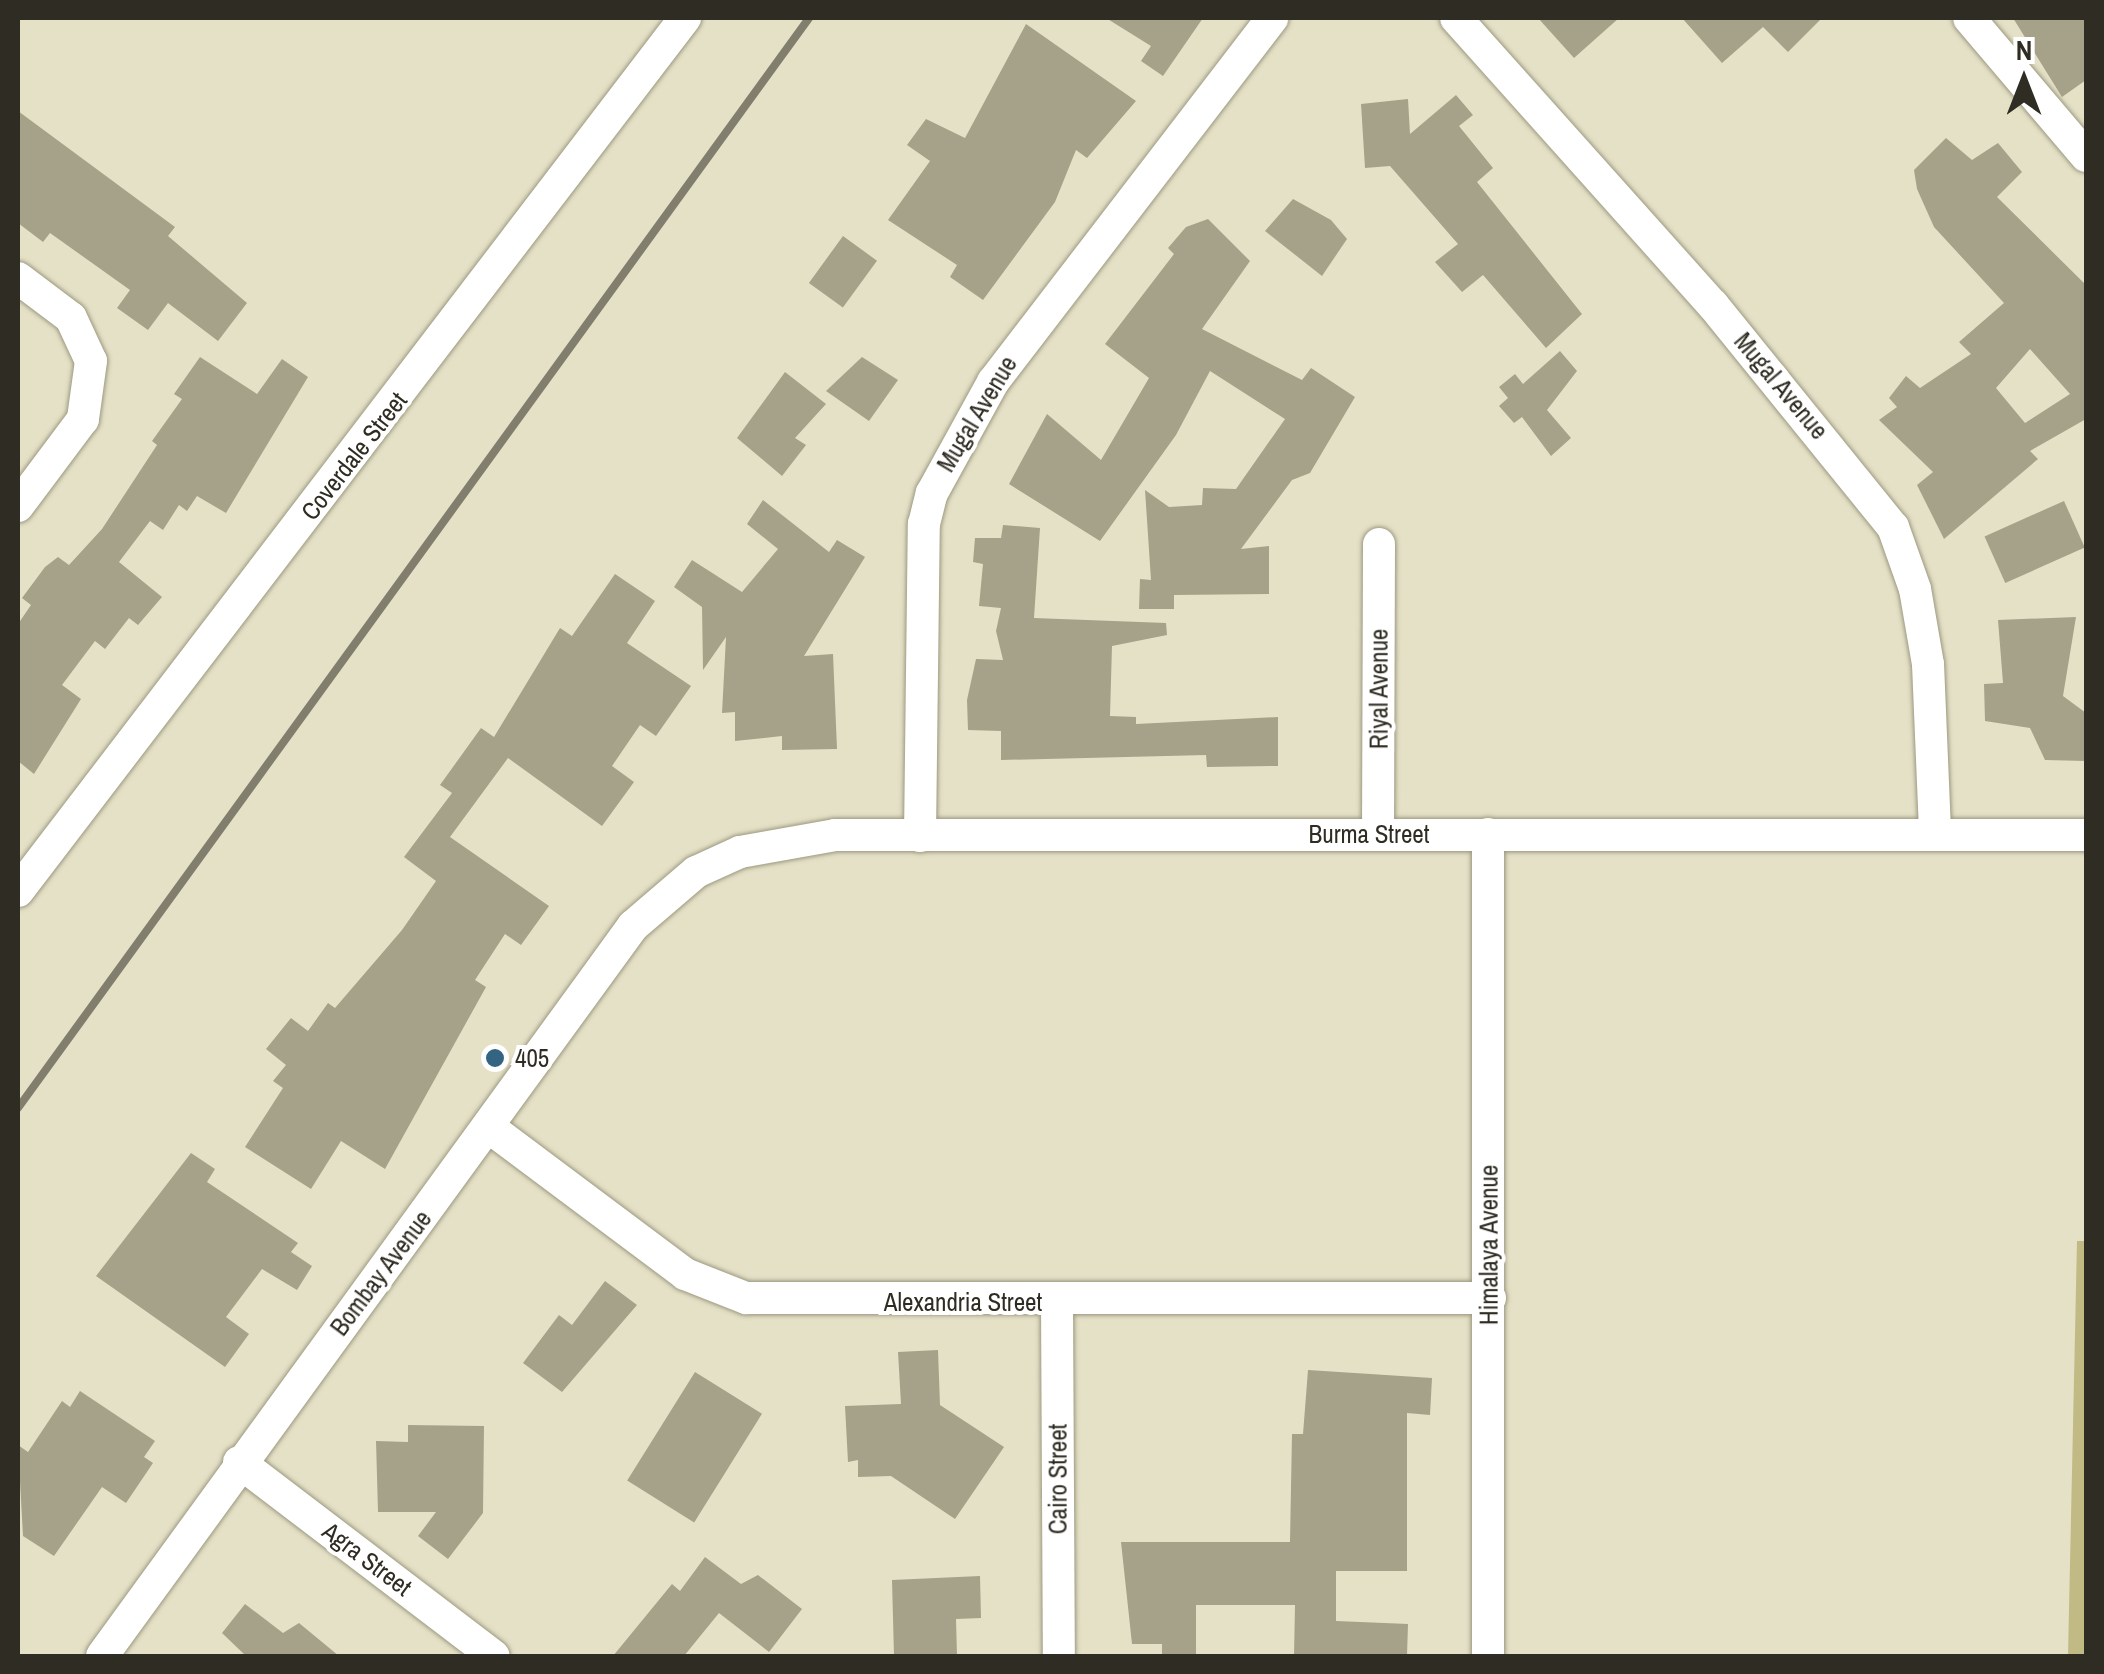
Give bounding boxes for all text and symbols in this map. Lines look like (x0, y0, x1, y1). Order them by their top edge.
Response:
north arrow (1974, 30, 2074, 130)
text: N (2016, 31, 2032, 69)
street label: Mugal Avenue (1728, 326, 1834, 446)
street label: Mugal Avenue (930, 350, 1024, 478)
street label: Coverdale Street (295, 386, 413, 526)
street label: Riyal Avenue (1364, 628, 1394, 750)
street label: Burma Street (1309, 819, 1429, 849)
place label: 405 (515, 1043, 549, 1073)
marker: 405 (484, 1047, 506, 1069)
street label: Himalaya Avenue (1474, 1164, 1504, 1326)
street label: Bombay Avenue (324, 1204, 438, 1342)
street label: Alexandria Street (884, 1287, 1042, 1317)
street label: Cairo Street (1043, 1424, 1073, 1534)
street label: Agra Street (317, 1516, 417, 1602)

